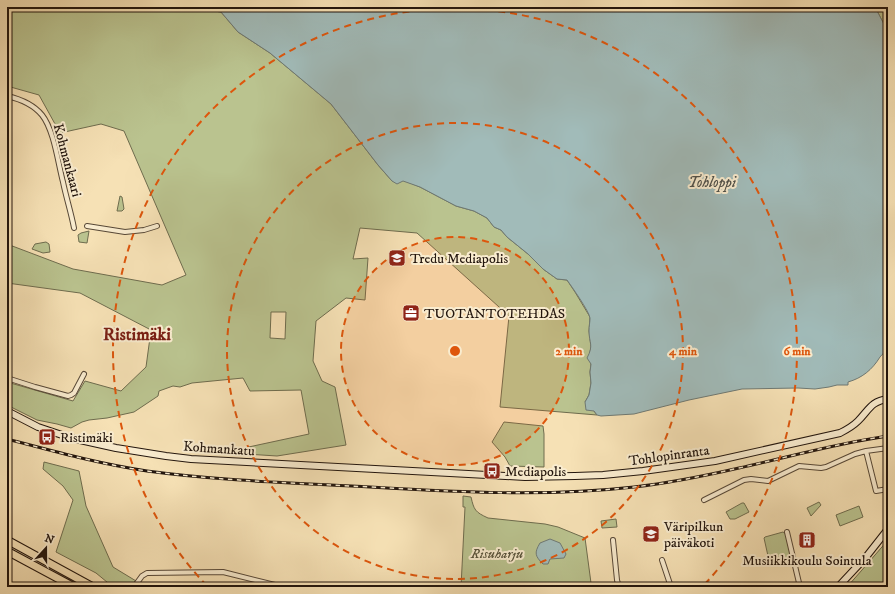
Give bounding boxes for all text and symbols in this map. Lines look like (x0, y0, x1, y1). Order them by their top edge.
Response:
street label: Kohmankaari (49, 122, 86, 199)
water label: Tohloppi (688, 173, 737, 192)
school or university icon: Tredu Mediapolis (387, 248, 407, 268)
place label: Tredu Mediapolis (410, 250, 508, 268)
office icon: TUOTANTOTEHDAS (401, 303, 421, 323)
place label: TUOTANTOTEHDAS (424, 305, 565, 323)
district label: Ristimäki (103, 324, 171, 346)
centre of rings (448, 344, 462, 358)
text: 2 min (556, 344, 583, 359)
text: 4 min (668, 344, 698, 359)
text: 6 min (783, 344, 811, 359)
bus stop icon: Ristimäki (37, 427, 57, 447)
place label: Ristimäki (60, 429, 113, 447)
street label: Kohmankatu (183, 438, 256, 460)
street label: Tohlopinranta (628, 441, 711, 471)
bus stop icon: Mediapolis (482, 461, 502, 481)
place label: Mediapolis (505, 463, 567, 481)
place label: Väripilkun päiväkoti (663, 518, 724, 552)
school or university icon: Väripilkun päiväkoti (641, 524, 661, 544)
north arrow (26, 528, 66, 568)
building icon: Musiikkikoulu Sointula (797, 530, 817, 550)
text: N (43, 531, 56, 548)
park label: Risuharju (470, 545, 523, 563)
place label: Musiikkikoulu Sointula (742, 552, 872, 570)

